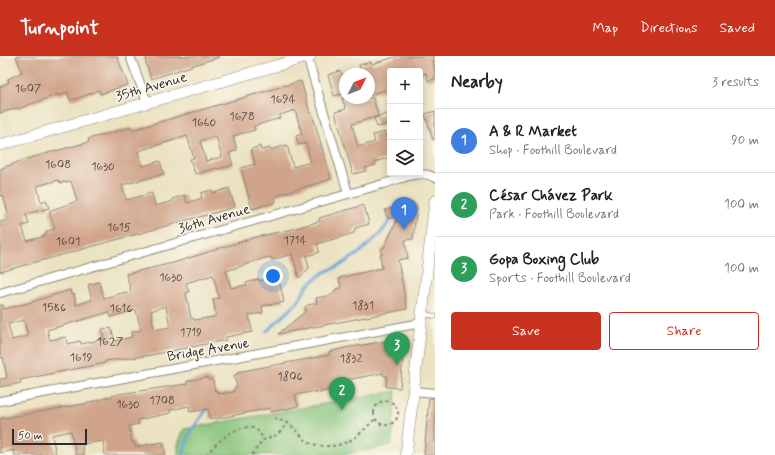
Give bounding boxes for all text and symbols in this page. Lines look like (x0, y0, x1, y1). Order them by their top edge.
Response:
text: Turnpoint (20, 16, 99, 41)
text: Map (592, 19, 618, 37)
text: Directions (640, 19, 698, 37)
text: Saved (720, 19, 755, 37)
street label: 35th Avenue (114, 68, 189, 106)
north arrow (339, 68, 375, 104)
map controls (387, 68, 423, 176)
button: + (387, 68, 423, 104)
text: Nearby (451, 71, 503, 93)
text: 3 results (712, 74, 759, 91)
house number: 1607 (15, 81, 41, 97)
house number: 1694 (270, 92, 296, 108)
button: − (387, 104, 423, 140)
house number: 1678 (229, 109, 255, 125)
house number: 1660 (192, 115, 216, 131)
text: A & R Market (489, 122, 577, 142)
text: 1 (461, 132, 467, 149)
text: 90 m (731, 132, 759, 149)
button: layers (387, 140, 423, 176)
text: Shop · Foothill Boulevard (489, 142, 617, 159)
house number: 1608 (45, 157, 71, 173)
house number: 1630 (91, 159, 115, 175)
text: César Chávez Park (489, 186, 613, 206)
text: 2 (461, 196, 467, 213)
text: 100 m (724, 196, 759, 213)
pin: 1 (391, 197, 417, 230)
street label: 36th Avenue (176, 200, 252, 238)
text: Park · Foothill Boulevard (489, 206, 619, 223)
house number: 1615 (107, 220, 131, 236)
house number: 1714 (283, 233, 307, 249)
house number: 1601 (56, 234, 80, 250)
text: Gopa Boxing Club (489, 250, 599, 270)
text: 3 (461, 260, 467, 277)
text: 100 m (724, 260, 759, 277)
your location (263, 266, 283, 286)
house number: 1630 (159, 270, 183, 286)
text: Sports · Foothill Boulevard (489, 270, 631, 287)
house number: 1831 (352, 298, 374, 314)
house number: 1586 (42, 300, 66, 316)
house number: 1616 (110, 301, 132, 317)
button: Save (451, 312, 601, 350)
button: Share (609, 312, 759, 350)
house number: 1719 (180, 325, 202, 341)
pin: 3 (384, 332, 410, 365)
house number: 1627 (97, 334, 123, 350)
street label: Bridge Avenue (166, 334, 251, 366)
house number: 1619 (70, 350, 92, 366)
house number: 1832 (340, 351, 362, 367)
house number: 1806 (277, 369, 303, 385)
pin: 2 (329, 377, 355, 410)
house number: 1708 (149, 393, 175, 409)
house number: 1630 (116, 397, 140, 413)
scale bar (12, 427, 87, 446)
text: 50 m (18, 429, 43, 443)

